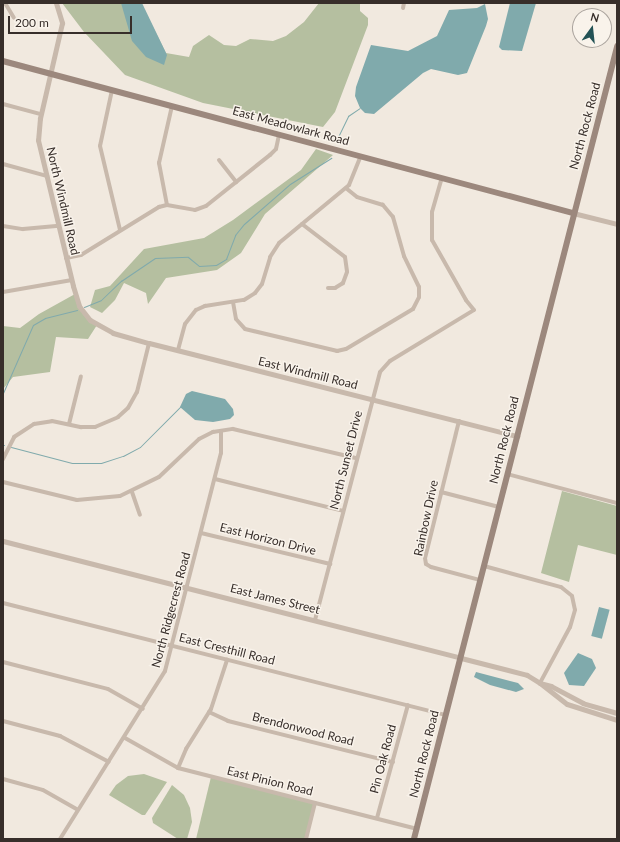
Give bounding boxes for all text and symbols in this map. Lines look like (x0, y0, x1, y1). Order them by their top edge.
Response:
scale bar (10, 8, 134, 34)
north arrow (572, 8, 612, 48)
text: N (589, 10, 601, 24)
text: 200 m (15, 15, 49, 30)
street label: North Rock Road (566, 81, 604, 171)
street label: East Meadowlark Road (231, 103, 351, 149)
street label: North Windmill Road (43, 145, 83, 257)
street label: East Windmill Road (257, 354, 359, 392)
street label: North Rock Road (486, 395, 522, 485)
street label: North Sunset Drive (327, 409, 365, 511)
street label: Rainbow Drive (411, 479, 441, 557)
street label: East Horizon Drive (218, 520, 318, 558)
street label: North Ridgecrest Road (149, 551, 193, 669)
street label: East James Street (229, 581, 321, 617)
street label: East Cresthill Road (178, 630, 276, 668)
street label: Brendonwood Road (251, 709, 355, 749)
street label: North Rock Road (406, 709, 442, 799)
street label: Pin Oak Road (367, 723, 399, 795)
street label: East Pinion Road (225, 763, 315, 799)

